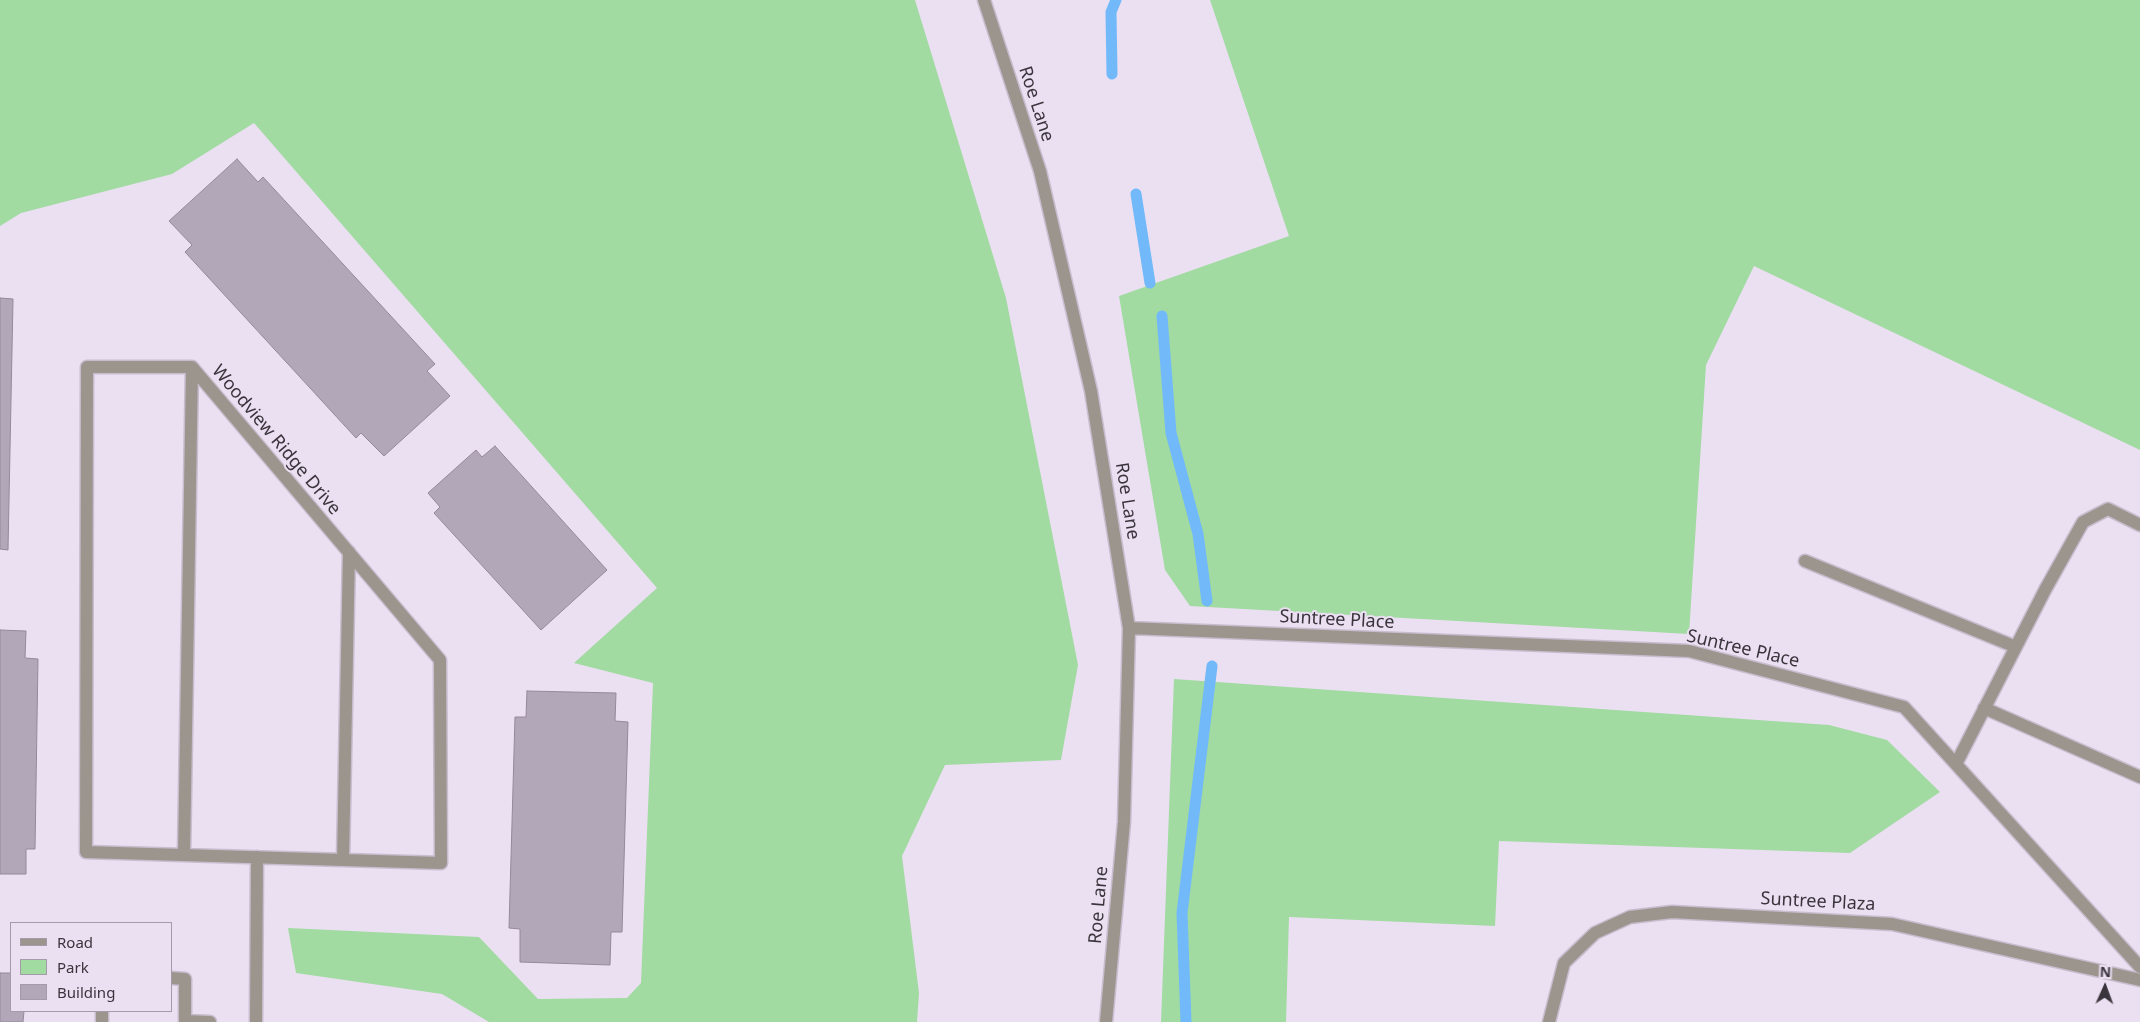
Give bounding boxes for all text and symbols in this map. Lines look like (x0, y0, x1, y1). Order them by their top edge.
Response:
street label: Roe Lane (1014, 64, 1058, 144)
street label: Woodview Ridge Drive (207, 361, 345, 519)
street label: Roe Lane (1110, 461, 1144, 541)
street label: Suntree Place (1279, 606, 1395, 634)
street label: Suntree Place (1684, 626, 1802, 672)
street label: Roe Lane (1085, 865, 1113, 945)
street label: Suntree Plaza (1760, 888, 1876, 916)
legend (10, 922, 172, 1012)
text: Road (57, 932, 93, 952)
text: Park (57, 957, 89, 977)
north arrow (2080, 962, 2130, 1012)
text: N (2100, 962, 2112, 981)
text: Building (57, 982, 115, 1002)

